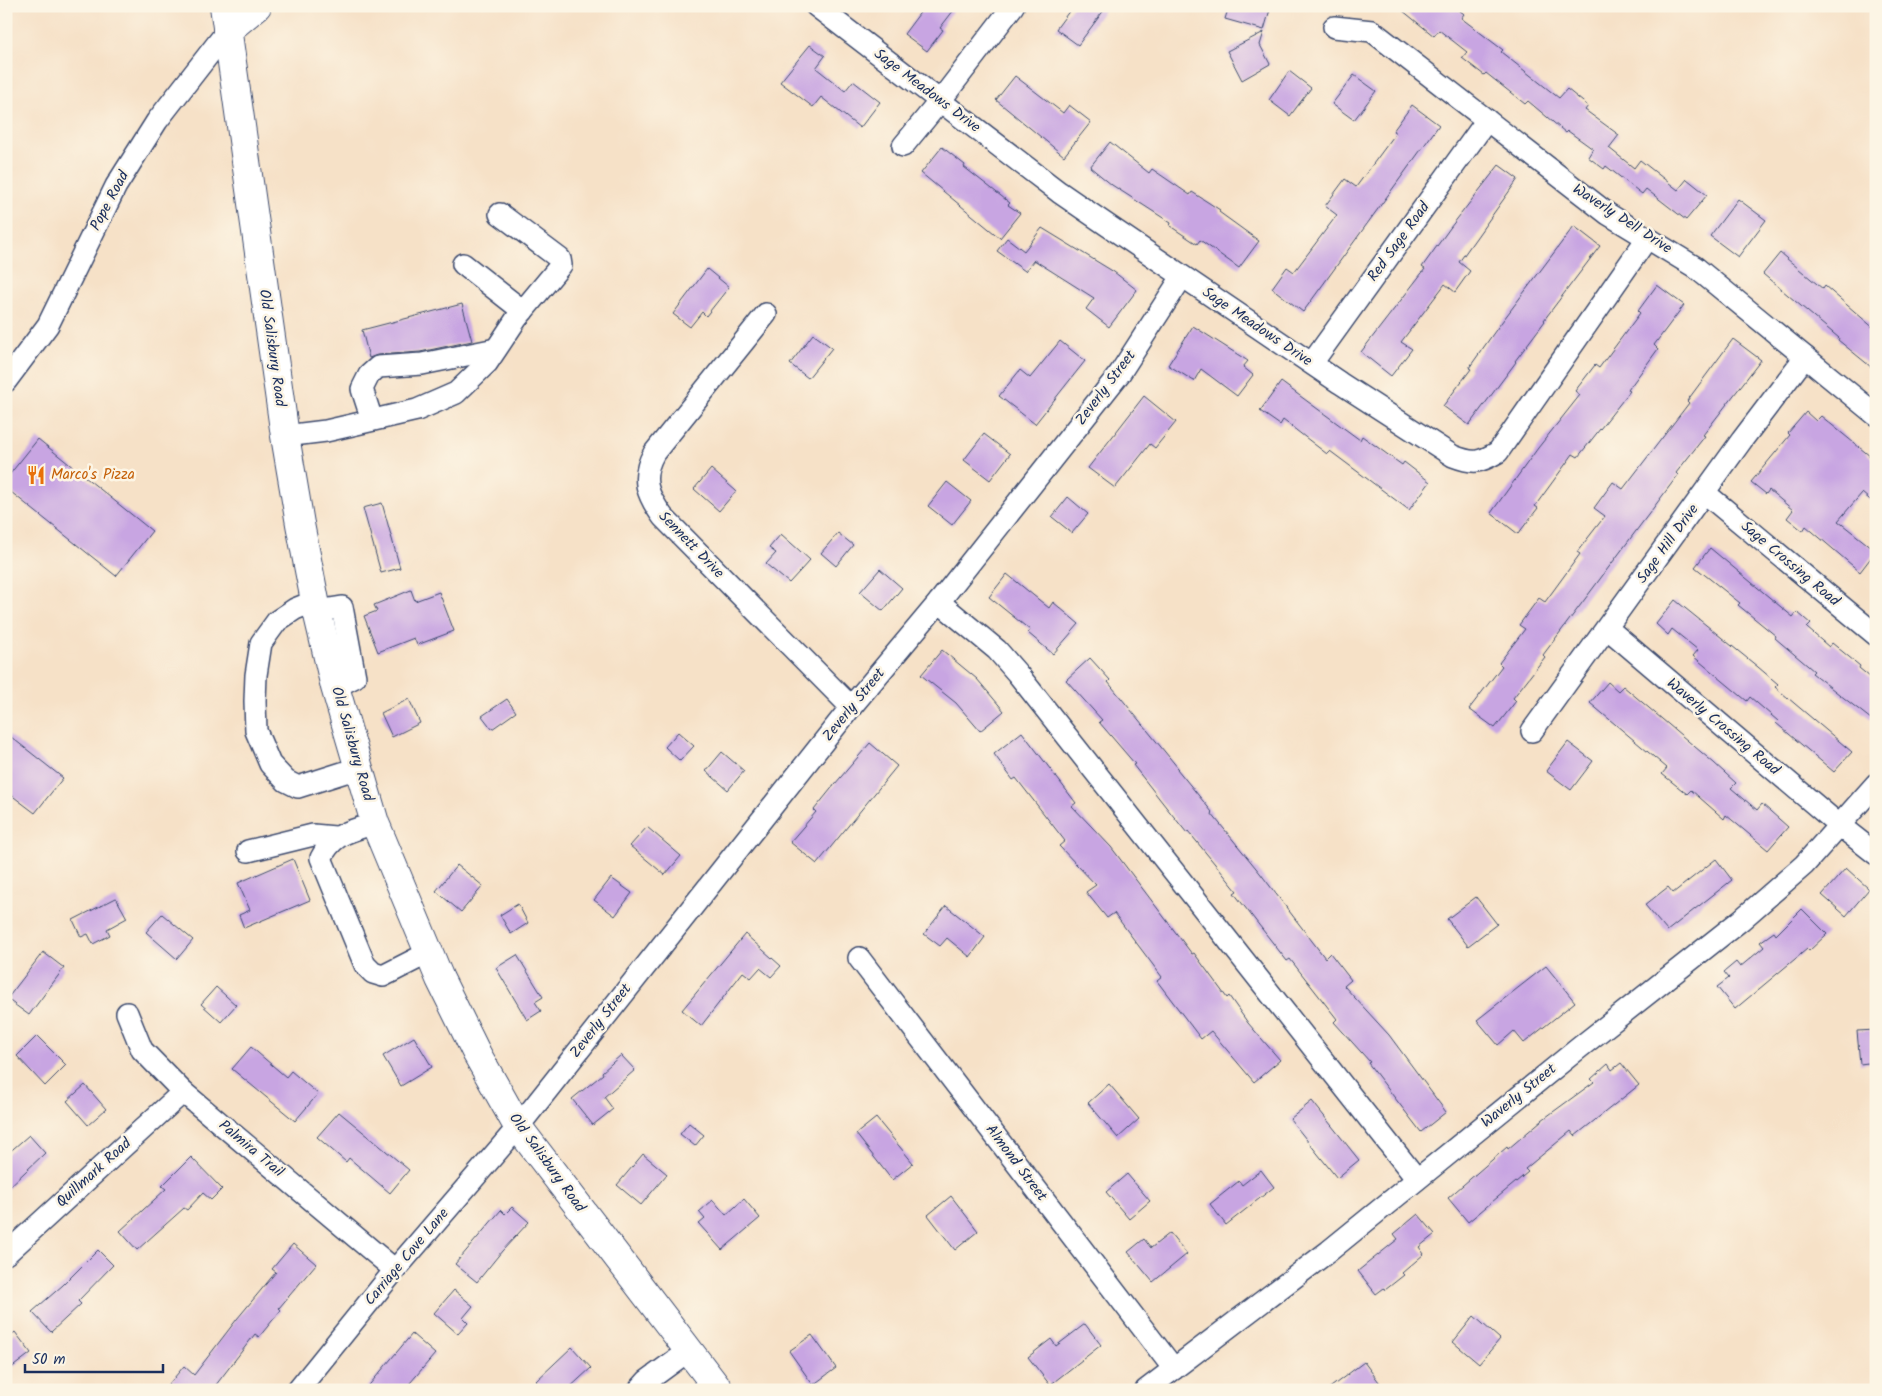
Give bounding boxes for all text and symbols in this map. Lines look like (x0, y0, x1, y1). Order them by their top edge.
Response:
street label: Sage Meadows Drive (868, 43, 986, 139)
street label: Pope Road (84, 166, 136, 235)
street label: Waverly Dell Drive (1567, 178, 1677, 260)
street label: Red Sage Road (1362, 197, 1437, 287)
street label: Sage Meadows Drive (1197, 281, 1317, 373)
street label: Old Salisbury Road (252, 288, 292, 409)
street label: Zeverly Street (1070, 345, 1142, 431)
place label: Marco's Pizza (51, 463, 135, 487)
restaurant icon: Marco's Pizza (25, 464, 47, 486)
street label: Sage Hill Drive (1631, 499, 1705, 589)
street label: Sennett Drive (652, 506, 730, 585)
street label: Sage Crossing Road (1735, 515, 1845, 613)
street label: Zeverly Street (817, 663, 891, 747)
street label: Waverly Crossing Road (1661, 672, 1785, 782)
street label: Old Salisbury Road (324, 684, 380, 805)
street label: Zeverly Street (564, 978, 638, 1063)
street label: Waverly Street (1476, 1058, 1562, 1134)
street label: Old Salisbury Road (503, 1108, 592, 1218)
street label: Palmira Trail (213, 1114, 289, 1184)
street label: Almond Street (979, 1119, 1053, 1207)
street label: Quillmark Road (51, 1132, 138, 1214)
street label: Carriage Cove Lane (359, 1203, 455, 1311)
scale bar (25, 1341, 162, 1373)
text: 50 m (32, 1348, 66, 1372)

